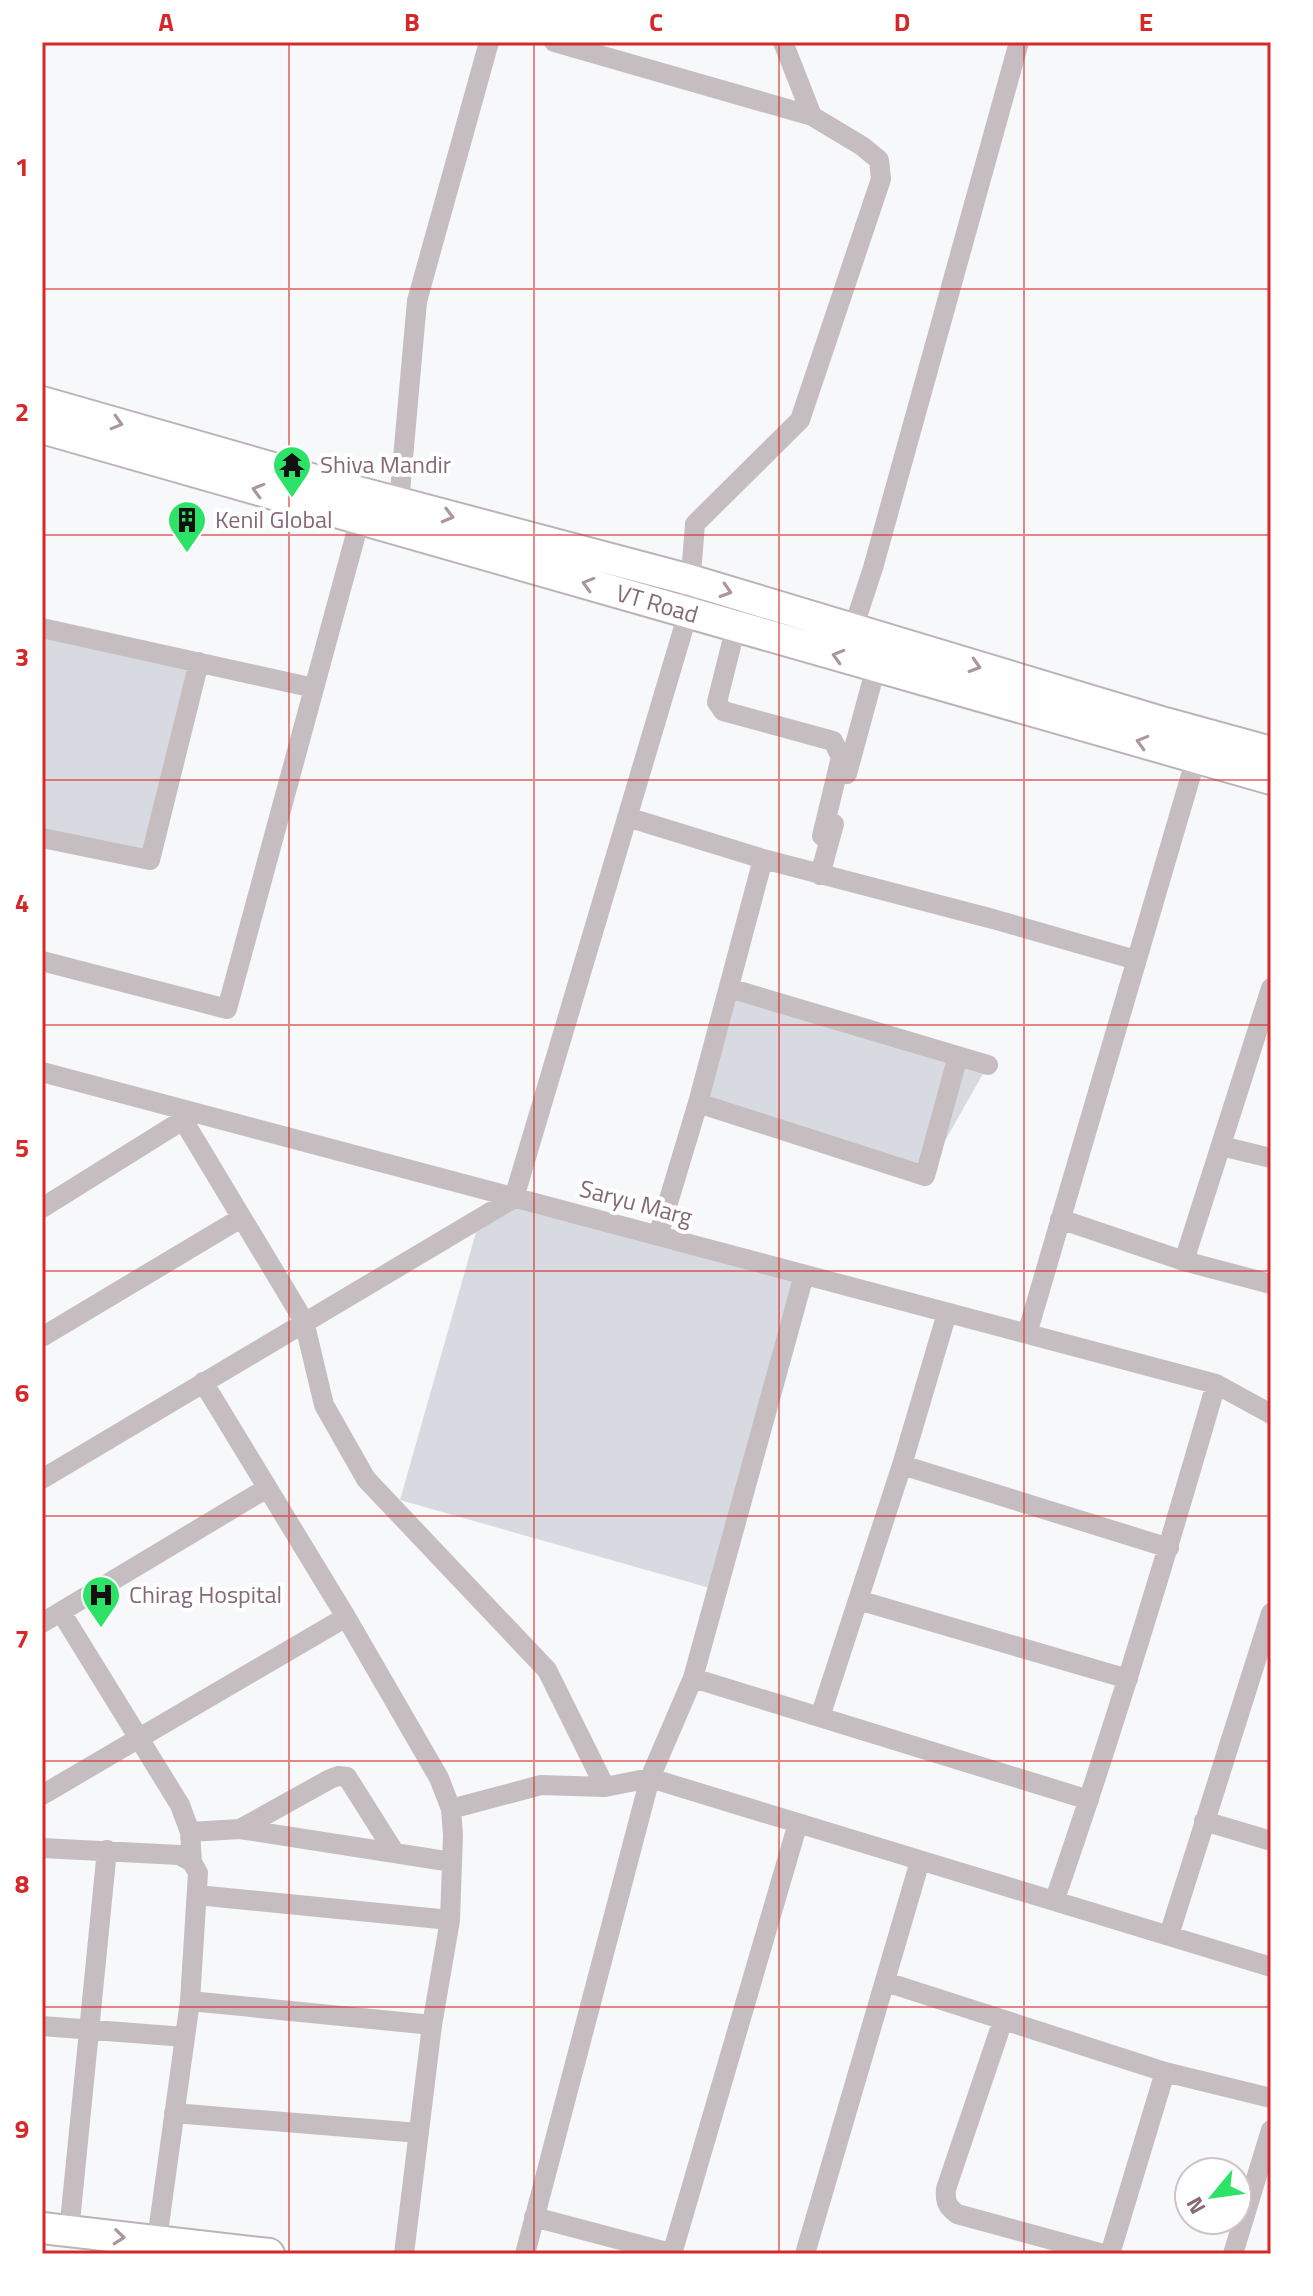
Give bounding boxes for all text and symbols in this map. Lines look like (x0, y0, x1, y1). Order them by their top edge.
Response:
text: A (158, 2, 174, 41)
text: B (404, 2, 420, 41)
text: C (649, 2, 663, 41)
text: D (894, 2, 910, 41)
text: E (1139, 2, 1153, 41)
text: 1 (15, 147, 29, 186)
text: 2 (15, 392, 29, 431)
one-way arrow (110, 414, 123, 430)
temple icon: Shiva Mandir (271, 444, 313, 499)
place label: Shiva Mandir (320, 446, 451, 482)
one-way arrow (251, 483, 265, 499)
building icon: Kenil Global (166, 499, 208, 554)
place label: Kenil Global (215, 501, 333, 537)
one-way arrow (441, 506, 455, 523)
street label: VT Road (612, 574, 703, 632)
one-way arrow (582, 577, 596, 593)
one-way arrow (719, 582, 733, 598)
text: 3 (15, 637, 29, 676)
one-way arrow (832, 648, 846, 665)
one-way arrow (968, 657, 982, 673)
one-way arrow (1136, 735, 1150, 752)
text: 4 (15, 883, 29, 922)
text: 5 (15, 1128, 29, 1167)
street label: Saryu Marg (576, 1170, 697, 1234)
text: 6 (15, 1373, 29, 1412)
hospital icon: Chirag Hospital (80, 1574, 122, 1629)
place label: Chirag Hospital (129, 1576, 282, 1612)
text: 7 (15, 1619, 29, 1658)
text: 8 (15, 1864, 29, 1903)
text: 9 (15, 2109, 29, 2148)
north arrow (1173, 2156, 1253, 2236)
text: N (1177, 2191, 1214, 2221)
one-way arrow (113, 2229, 126, 2246)

